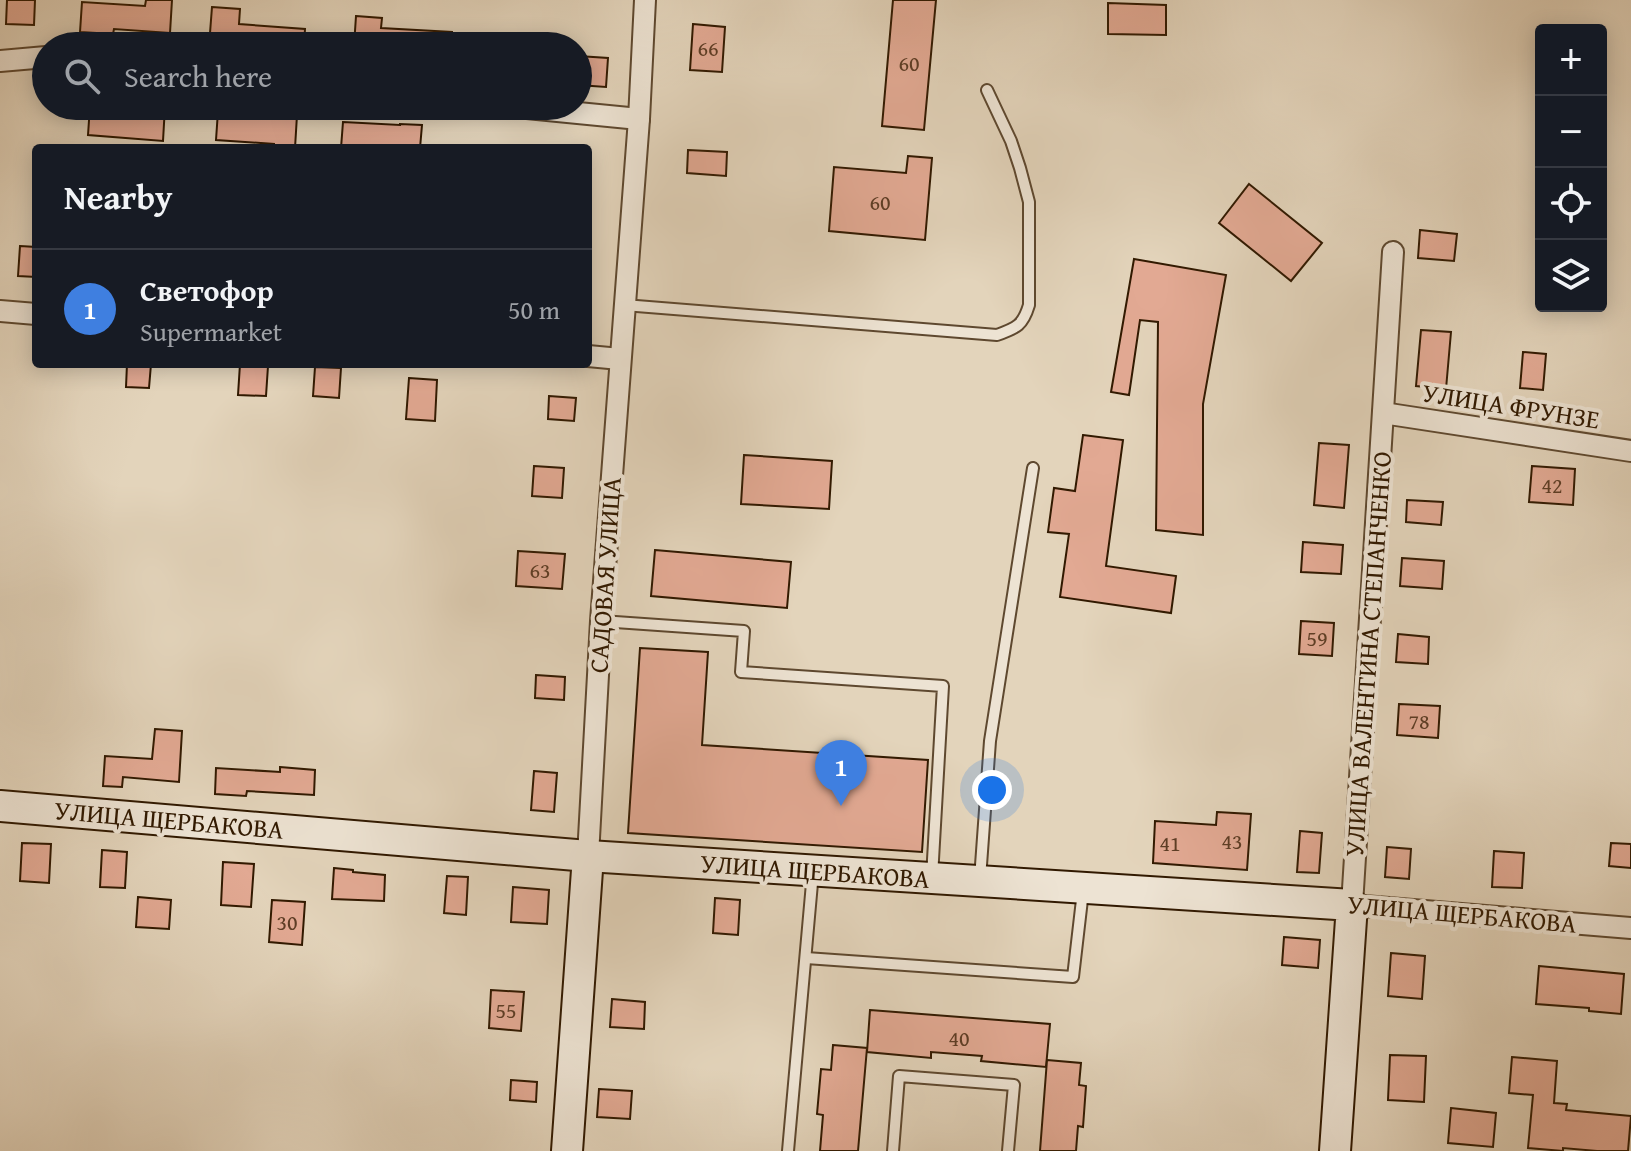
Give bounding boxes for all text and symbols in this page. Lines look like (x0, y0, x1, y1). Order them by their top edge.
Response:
map controls (1535, 24, 1607, 312)
button: + (1535, 24, 1607, 96)
search box (32, 32, 592, 120)
house number: 66 (697, 32, 719, 64)
house number: 60 (898, 47, 920, 79)
icon: search (60, 54, 104, 98)
text: Search here (124, 54, 272, 98)
button: − (1535, 96, 1607, 168)
button: locate (1535, 168, 1607, 240)
text: Nearby (64, 172, 173, 221)
house number: 60 (869, 186, 891, 218)
button: layers (1535, 240, 1607, 312)
text: Светофор (140, 268, 274, 312)
text: 1 (83, 290, 97, 329)
text: 50 m (508, 290, 560, 329)
text: Supermarket (140, 312, 282, 351)
street label: УЛИЦА ФРУНЗЕ (1420, 372, 1602, 439)
street label: УЛИЦА ВАЛЕНТИНА СТЕПАНЧЕНКО (1334, 450, 1401, 858)
house number: 42 (1541, 469, 1563, 501)
street label: САДОВАЯ УЛИЦА (578, 476, 631, 674)
house number: 63 (529, 554, 551, 586)
house number: 59 (1306, 622, 1328, 654)
house number: 78 (1408, 705, 1430, 737)
pin: 1 (815, 740, 867, 806)
your location (972, 770, 1012, 810)
street label: УЛИЦА ЩЕРБАКОВА (53, 790, 286, 849)
house number: 43 (1221, 825, 1243, 857)
house number: 41 (1159, 827, 1181, 859)
street label: УЛИЦА ЩЕРБАКОВА (699, 843, 931, 898)
street label: УЛИЦА ЩЕРБАКОВА (1346, 884, 1579, 943)
house number: 30 (276, 906, 298, 938)
house number: 55 (495, 994, 517, 1026)
house number: 40 (948, 1022, 970, 1054)

